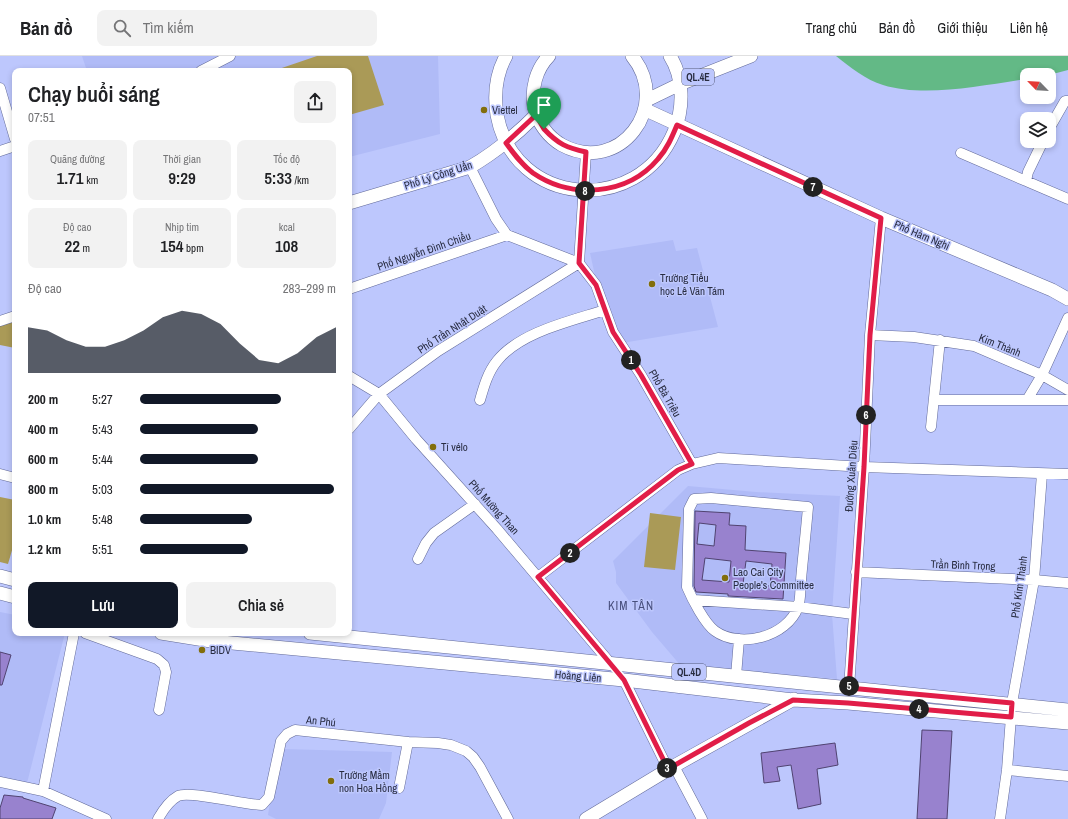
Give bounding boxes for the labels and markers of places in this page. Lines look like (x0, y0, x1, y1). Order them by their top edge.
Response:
pin (527, 88, 561, 129)
place label: Viettel (492, 103, 517, 117)
marker: Viettel (479, 105, 489, 115)
pin: 7 (803, 177, 823, 197)
pin: 8 (575, 181, 595, 201)
place label: Trường Tiểu học Lê Văn Tám (660, 271, 725, 298)
marker: Trường Tiểu học Lê Văn Tám (647, 279, 657, 289)
pin: 1 (621, 350, 641, 370)
pin: 6 (856, 405, 876, 425)
place label: Tí vélo (441, 440, 468, 454)
marker: Tí vélo (428, 442, 438, 452)
pin: 2 (560, 543, 580, 563)
place label: Lao Cai City People's Committee (733, 565, 814, 592)
marker: Lao Cai City People's Committee (720, 573, 730, 583)
place label: BIDV (210, 643, 231, 657)
marker: BIDV (197, 645, 207, 655)
pin: 5 (839, 676, 859, 696)
pin: 4 (909, 699, 929, 719)
pin: 3 (657, 758, 677, 778)
place label: Trường Mầm non Hoa Hồng (339, 768, 397, 795)
marker: Trường Mầm non Hoa Hồng (326, 776, 336, 786)

